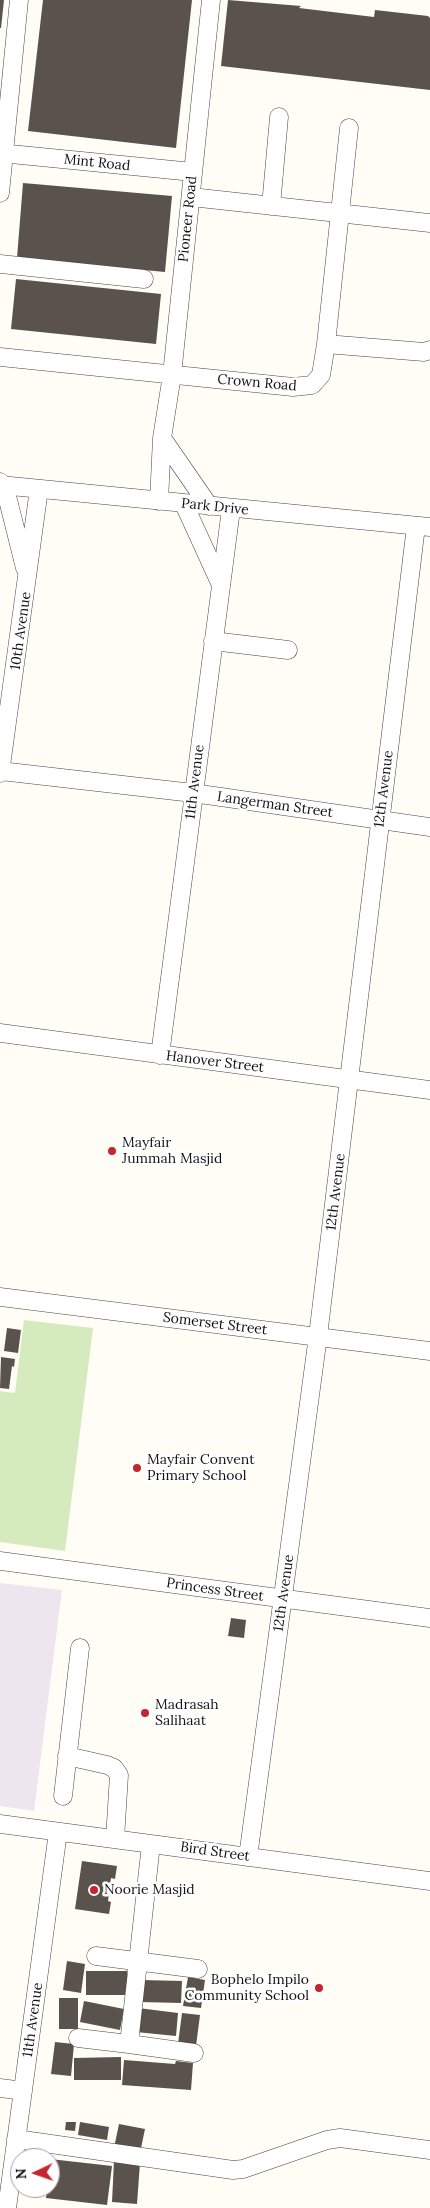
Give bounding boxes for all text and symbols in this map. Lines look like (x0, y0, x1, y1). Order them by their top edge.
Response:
street label: Mint Road (63, 151, 131, 175)
street label: Pioneer Road (175, 175, 201, 263)
street label: Crown Road (217, 371, 297, 395)
street label: Park Drive (180, 495, 250, 519)
street label: 10th Avenue (7, 591, 35, 671)
street label: 11th Avenue (182, 744, 208, 820)
street label: 12th Avenue (371, 749, 397, 829)
street label: Langerman Street (216, 789, 334, 821)
street label: Hanover Street (165, 1048, 265, 1076)
place label: Mayfair Jummah Masjid (122, 1135, 222, 1168)
marker: Mayfair Jummah Masjid (106, 1145, 118, 1157)
street label: 12th Avenue (323, 1152, 349, 1232)
street label: Somerset Street (162, 1309, 268, 1339)
place label: Mayfair Convent Primary School (147, 1452, 255, 1484)
marker: Mayfair Convent Primary School (131, 1462, 143, 1474)
street label: 12th Avenue (270, 1553, 298, 1633)
street label: Princess Street (165, 1575, 265, 1605)
place label: Madrasah Salihaat (155, 1697, 219, 1730)
marker: Madrasah Salihaat (139, 1707, 151, 1719)
street label: Bird Street (179, 1839, 251, 1865)
place label: Noorie Masjid (104, 1882, 195, 1898)
marker: Noorie Masjid (88, 1884, 100, 1896)
place label: Bophelo Impilo Community School (184, 1972, 309, 2004)
street label: 11th Avenue (19, 1982, 47, 2058)
marker: Bophelo Impilo Community School (313, 1982, 325, 1994)
north arrow (10, 2148, 60, 2198)
text: N (12, 2168, 30, 2180)

